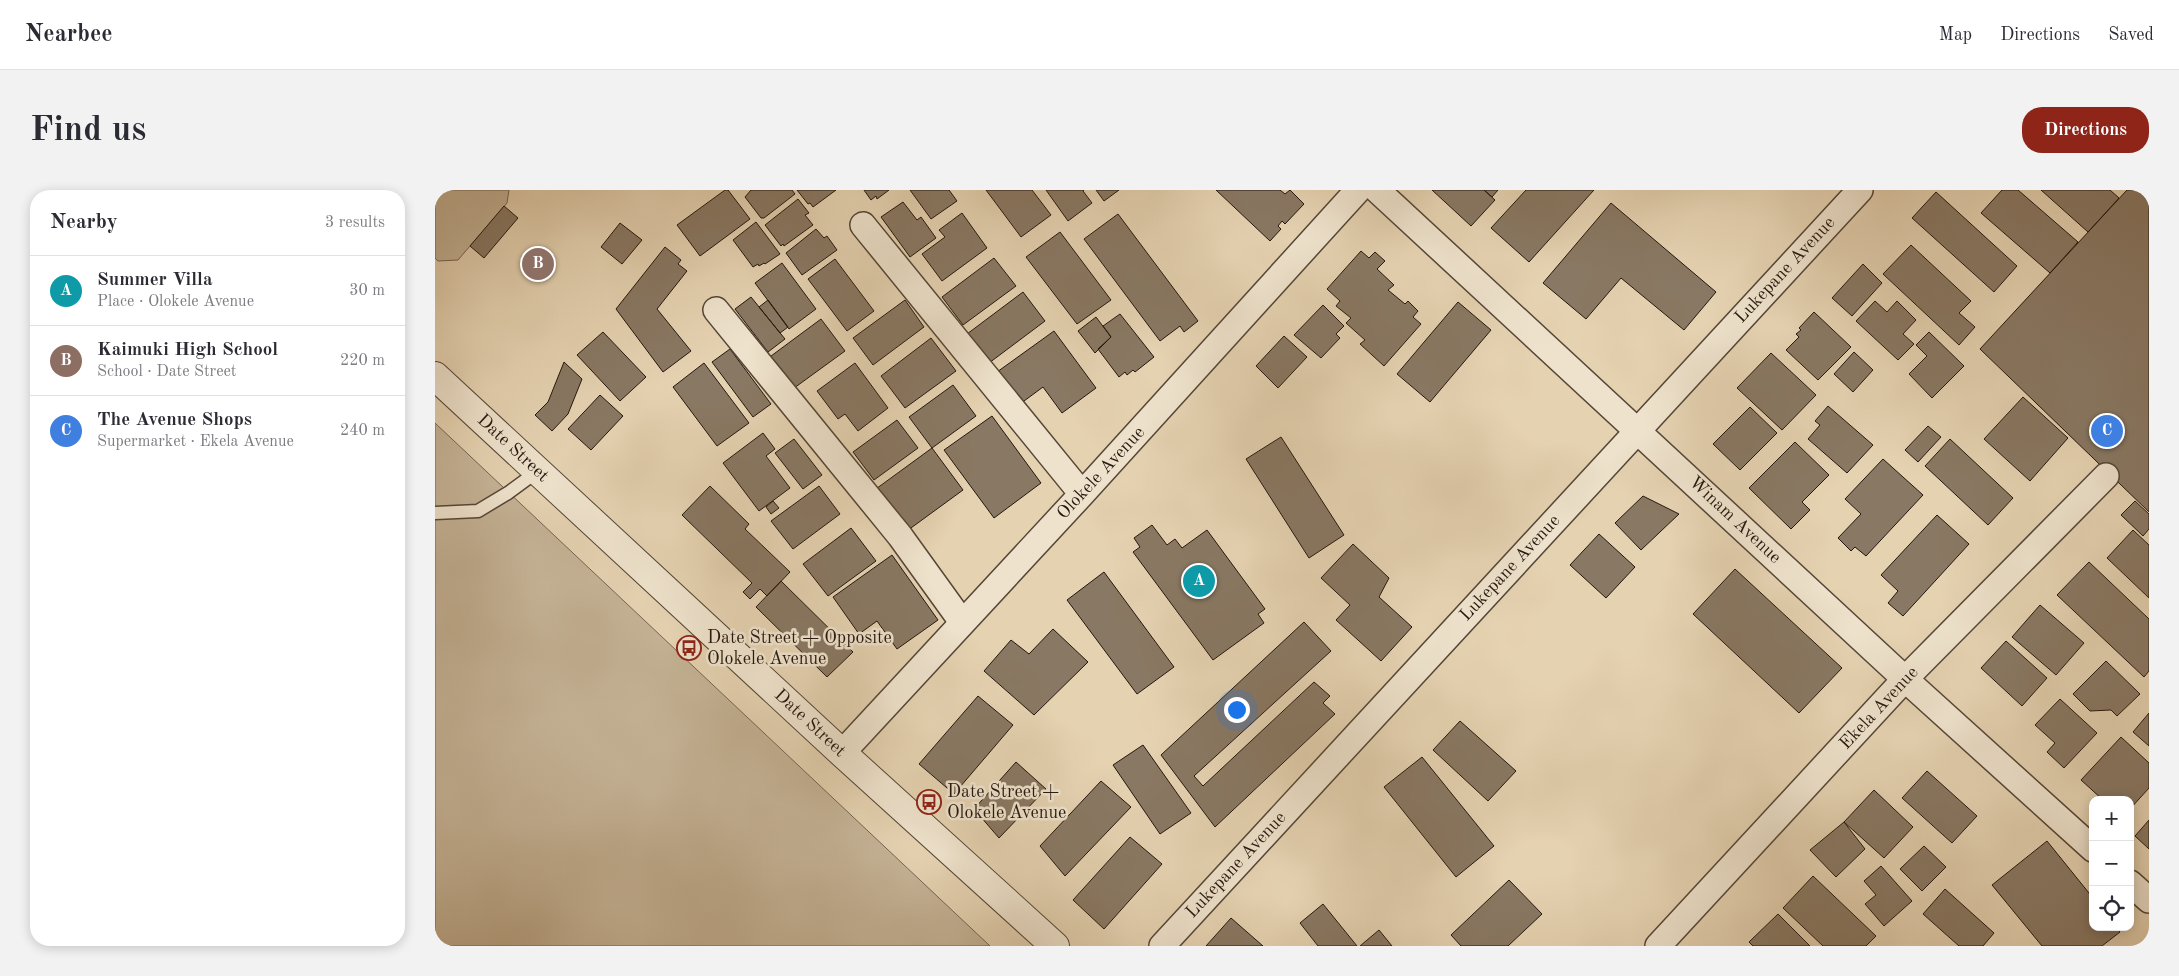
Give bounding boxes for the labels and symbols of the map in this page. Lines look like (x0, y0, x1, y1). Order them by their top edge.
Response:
street label: Lukepane Avenue (1731, 213, 1839, 327)
pin: B (522, 245, 554, 283)
street label: Date Street (474, 411, 552, 485)
pin: C (2091, 412, 2123, 450)
street label: Olokele Avenue (1054, 423, 1148, 523)
street label: Winam Avenue (1686, 473, 1784, 567)
street label: Lukepane Avenue (1456, 511, 1564, 625)
pin: A (1183, 562, 1215, 600)
place label: Date Street + Opposite Olokele Avenue (707, 629, 892, 668)
bus stop icon: Date Street + Opposite Olokele Avenue (676, 635, 702, 661)
street label: Ekela Avenue (1836, 663, 1922, 753)
street label: Date Street (771, 686, 849, 760)
your location (1224, 697, 1250, 723)
place label: Date Street + Olokele Avenue (947, 783, 1066, 822)
bus stop icon: Date Street + Olokele Avenue (916, 789, 942, 815)
street label: Lukepane Avenue (1182, 808, 1290, 922)

